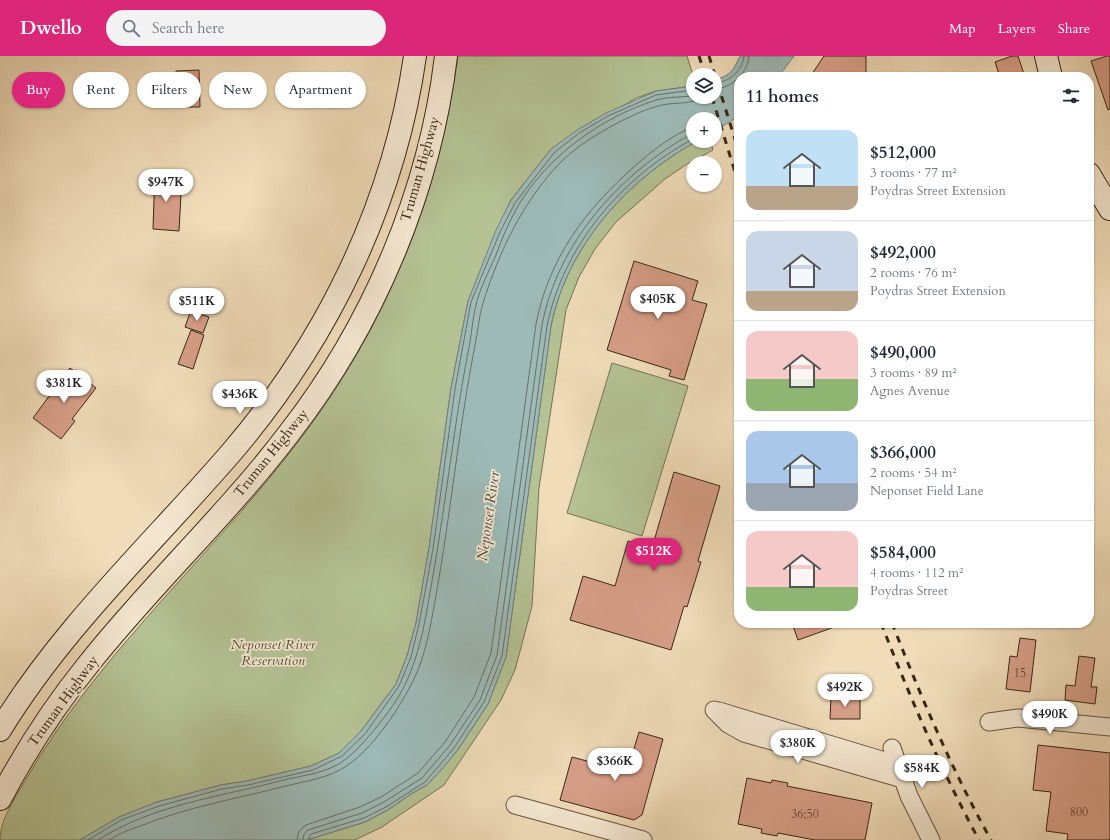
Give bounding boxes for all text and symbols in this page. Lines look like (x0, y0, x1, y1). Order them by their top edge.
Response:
search box (106, 10, 386, 46)
text: Dwello (20, 15, 82, 41)
icon: search (120, 17, 142, 39)
text: Search here (152, 18, 225, 38)
text: Map (949, 19, 976, 38)
text: Layers (998, 19, 1036, 38)
text: Share (1058, 19, 1090, 38)
map controls (686, 68, 722, 192)
button: layers (686, 68, 722, 104)
chip: Buy (12, 72, 65, 108)
chip: Rent (73, 72, 129, 108)
chip: Filters (137, 72, 201, 108)
chip: New (209, 72, 267, 108)
chip: Apartment (275, 72, 366, 108)
text: 11 homes (746, 85, 819, 108)
icon: filters (1060, 85, 1082, 107)
button: + (686, 112, 722, 148)
street label: Truman Highway (396, 114, 444, 224)
text: $512,000 (870, 141, 936, 164)
icon: home (778, 146, 826, 194)
button: − (686, 156, 722, 192)
text: 3 rooms · 77 m² (870, 164, 957, 182)
pin: $947K (138, 169, 194, 203)
text: $947K (147, 173, 185, 191)
text: Poydras Street Extension (870, 182, 1006, 200)
text: $492,000 (870, 241, 936, 264)
icon: home (778, 247, 826, 295)
text: 2 rooms · 76 m² (870, 264, 957, 282)
text: Poydras Street Extension (870, 282, 1006, 300)
pin: $405K (630, 286, 686, 320)
pin: $511K (169, 288, 225, 322)
text: $405K (639, 290, 677, 308)
text: $511K (178, 292, 216, 310)
text: $490,000 (870, 341, 936, 364)
icon: home (778, 347, 826, 395)
text: 3 rooms · 89 m² (870, 364, 957, 382)
pin: $381K (36, 370, 92, 404)
text: $381K (45, 374, 83, 392)
pin: $436K (212, 381, 268, 415)
text: Agnes Avenue (870, 382, 950, 400)
text: $436K (221, 385, 259, 403)
street label: Truman Highway (229, 404, 313, 501)
text: $366,000 (870, 441, 936, 464)
icon: home (778, 447, 826, 495)
text: 2 rooms · 54 m² (870, 464, 957, 482)
water label: Neponset River (472, 469, 504, 562)
text: Neponset Field Lane (870, 482, 984, 500)
pin: $512K (626, 538, 682, 572)
text: $584,000 (870, 541, 936, 564)
text: $512K (635, 542, 673, 560)
icon: home (778, 547, 826, 595)
text: 4 rooms · 112 m² (870, 564, 963, 582)
text: Poydras Street (870, 582, 948, 600)
park label: Neponset River Reservation (231, 635, 316, 670)
street label: Truman Highway (23, 651, 103, 750)
house number: 15 (1014, 665, 1026, 681)
pin: $492K (817, 674, 873, 708)
text: $492K (826, 678, 864, 696)
pin: $490K (1022, 701, 1078, 735)
text: $490K (1031, 705, 1069, 723)
pin: $380K (770, 730, 826, 764)
text: $380K (779, 734, 817, 752)
pin: $366K (587, 748, 643, 782)
text: $366K (596, 752, 634, 770)
pin: $584K (894, 755, 950, 789)
text: $584K (903, 759, 941, 777)
house number: 800 (1070, 804, 1088, 820)
house number: 36;50 (791, 806, 819, 822)

